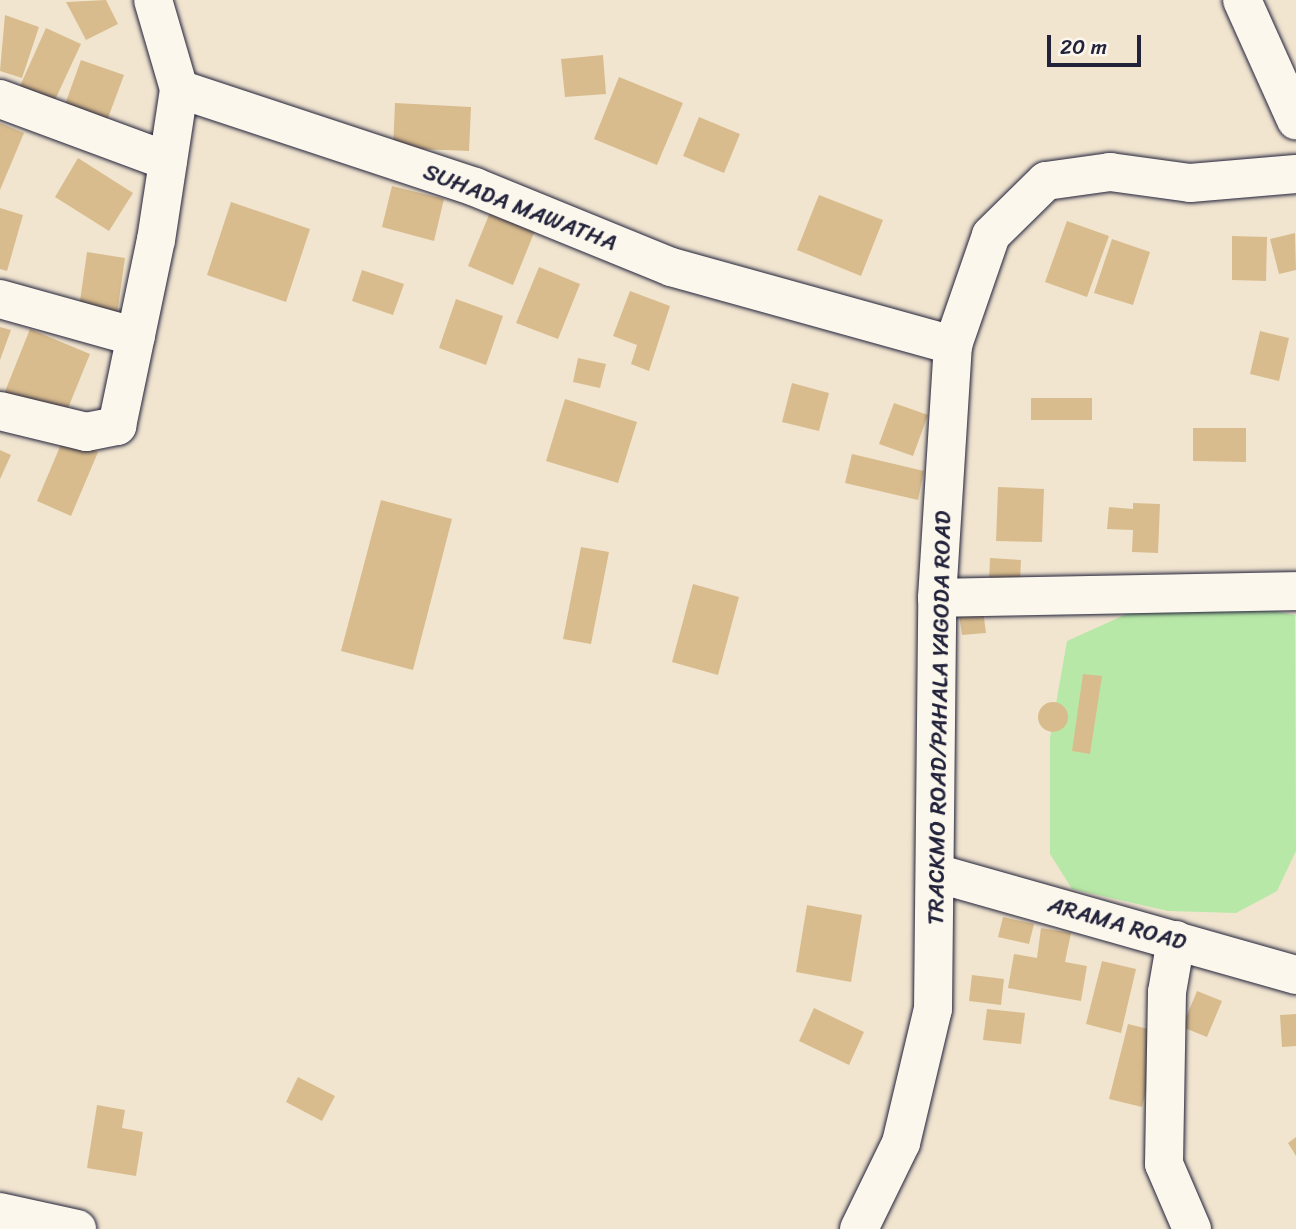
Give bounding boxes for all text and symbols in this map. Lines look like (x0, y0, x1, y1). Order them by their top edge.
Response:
scale bar (1051, 21, 1146, 65)
text: 20 m (1060, 28, 1107, 66)
street label: SUHADA MAWATHA (419, 158, 621, 258)
street label: TRACKMO ROAD/PAHALA YAGODA ROAD (923, 511, 957, 925)
street label: ARAMA ROAD (1045, 891, 1189, 957)

